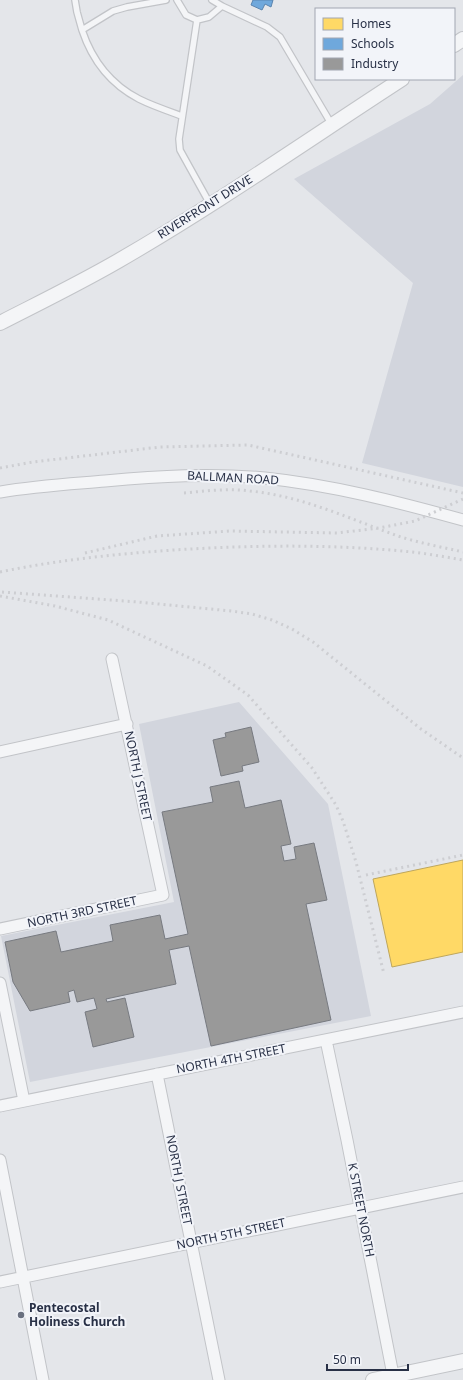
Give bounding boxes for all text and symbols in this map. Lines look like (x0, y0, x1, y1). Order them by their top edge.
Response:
legend (315, 8, 455, 80)
text: Homes (351, 15, 391, 32)
text: Schools (351, 35, 394, 52)
text: Industry (351, 55, 399, 72)
street label: RIVERFRONT DRIVE (154, 170, 255, 243)
street label: BALLMAN ROAD (187, 467, 280, 488)
street label: NORTH J STREET (121, 729, 156, 823)
street label: NORTH 3RD STREET (26, 892, 139, 931)
street label: NORTH 4TH STREET (175, 1040, 287, 1077)
street label: NORTH J STREET (162, 1133, 197, 1227)
street label: K STREET NORTH (344, 1161, 379, 1259)
street label: NORTH 5TH STREET (175, 1214, 287, 1253)
place label: Pentecostal Holiness Church (29, 1299, 125, 1330)
marker: Pentecostal Holiness Church (16, 1310, 26, 1320)
scale bar (327, 1346, 408, 1372)
text: 50 m (333, 1351, 361, 1368)

